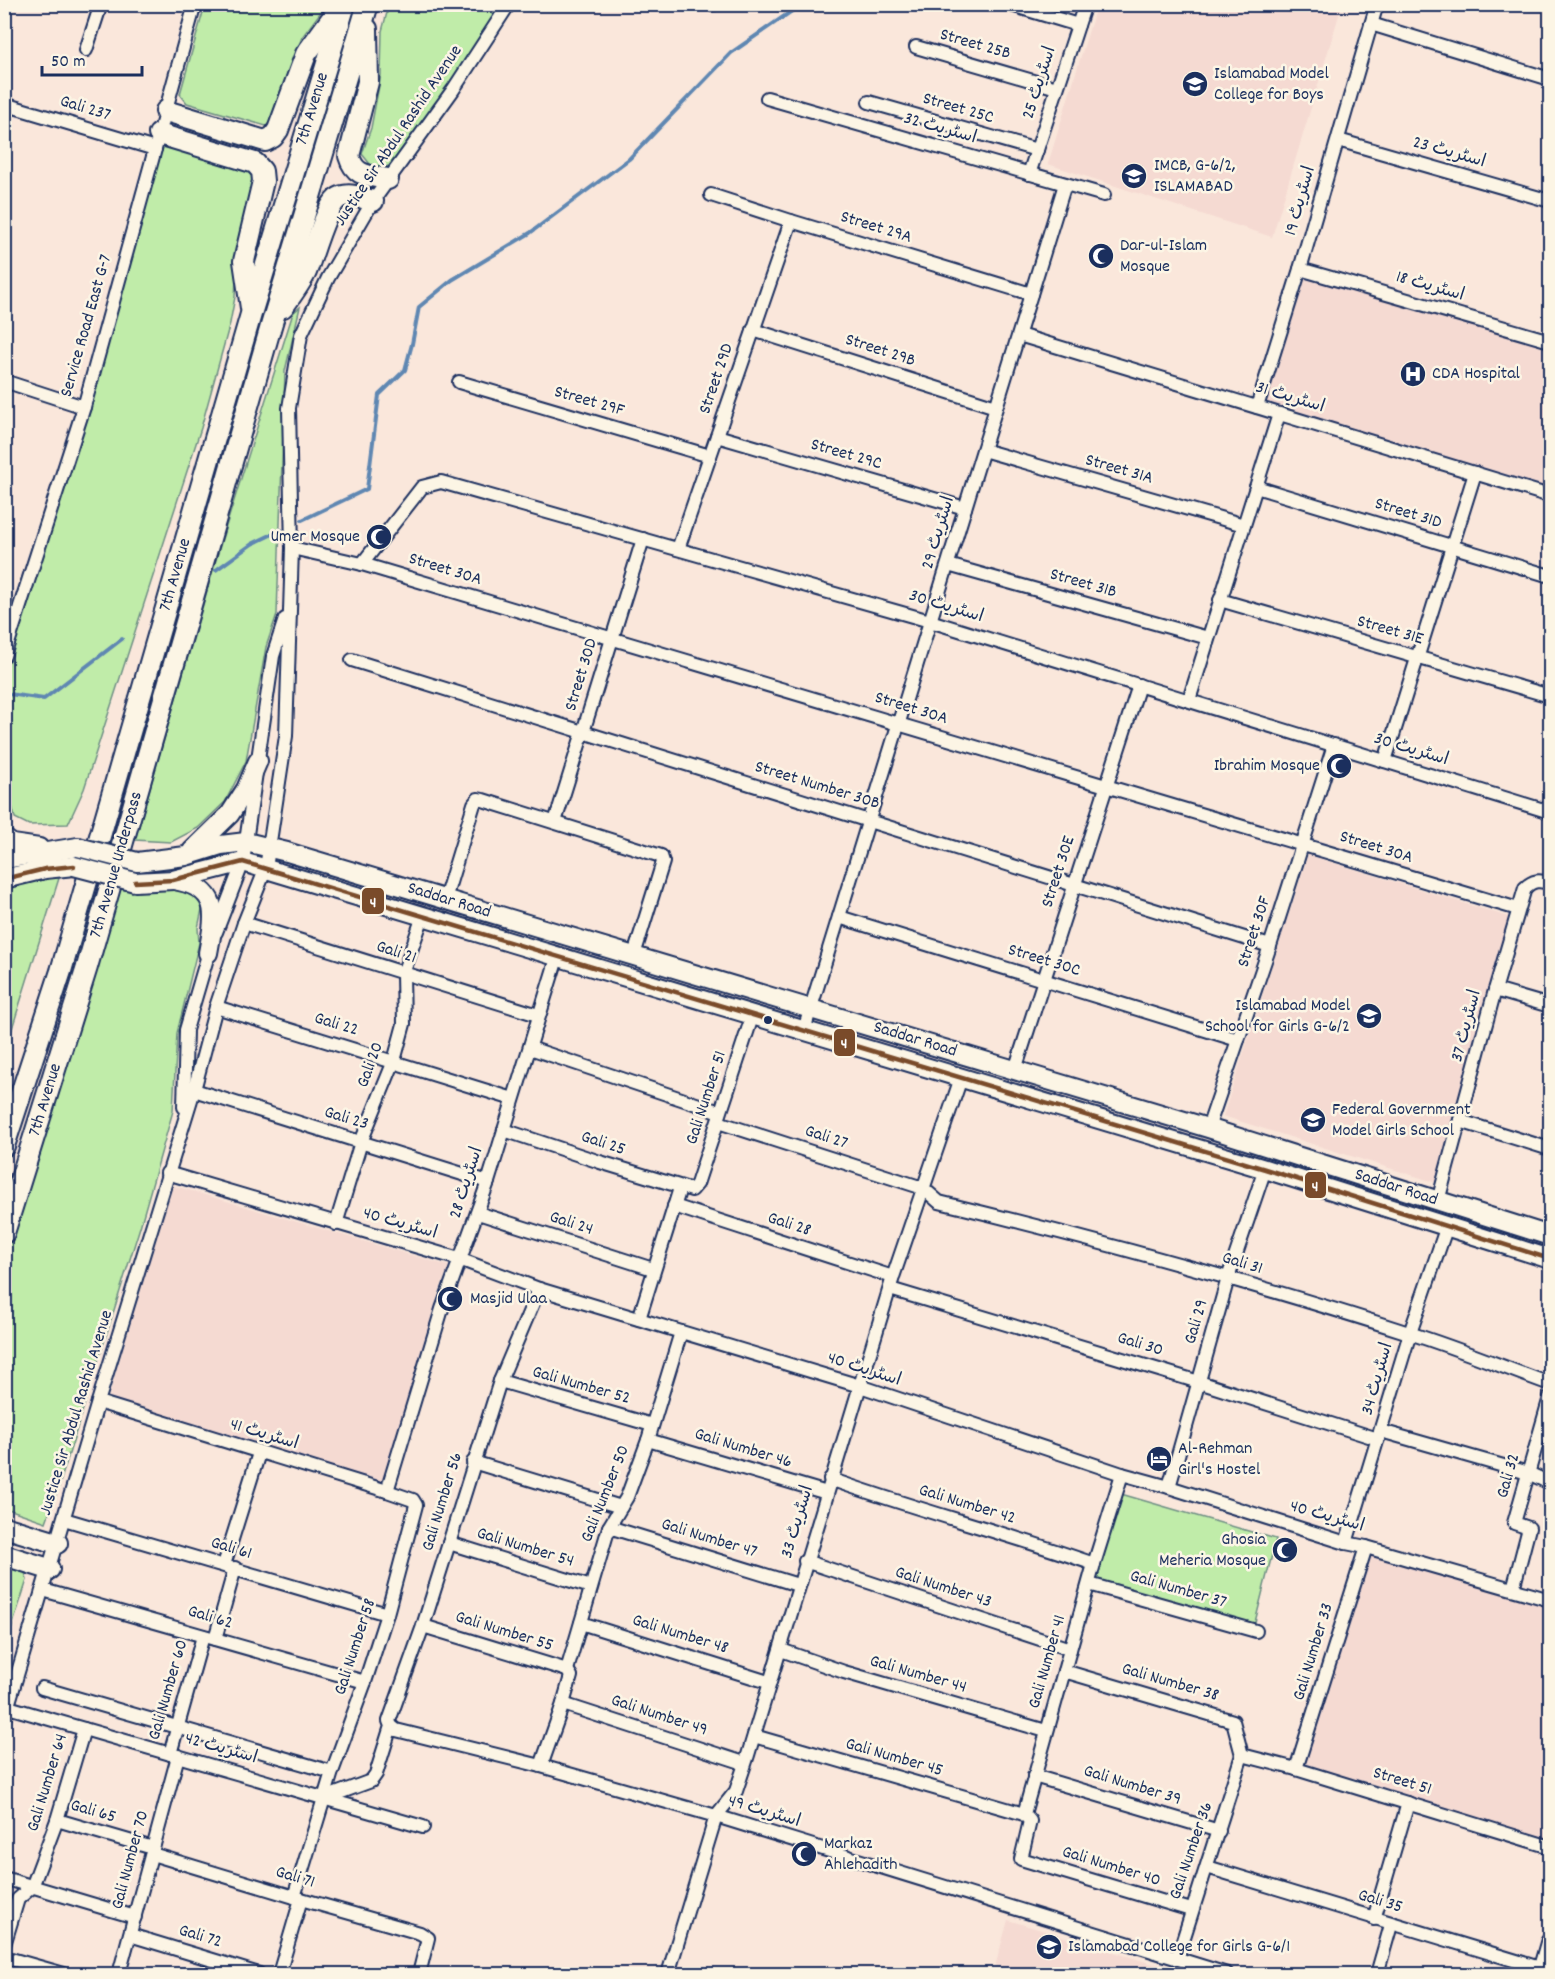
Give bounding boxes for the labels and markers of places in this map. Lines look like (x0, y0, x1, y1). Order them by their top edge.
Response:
place label: Islamabad Model College for Boys (1214, 62, 1329, 108)
school or university icon: Islamabad Model College for Boys (1180, 69, 1210, 99)
place label: IMCB, G-6/2, ISLAMABAD (1154, 154, 1236, 200)
school or university icon: IMCB, G-6/2, ISLAMABAD (1119, 161, 1149, 191)
place label: Dar-ul-Islam Mosque (1120, 234, 1207, 280)
mosque icon: Dar-ul-Islam Mosque (1086, 241, 1116, 271)
hospital icon: CDA Hospital (1398, 359, 1428, 389)
place label: CDA Hospital (1432, 362, 1521, 387)
mosque icon: Umer Mosque (364, 522, 394, 552)
place label: Umer Mosque (270, 525, 360, 550)
mosque icon: Ibrahim Mosque (1324, 751, 1354, 781)
place label: Ibrahim Mosque (1214, 754, 1320, 779)
place label: Islamabad Model School for Girls G-6/2 (1205, 994, 1351, 1040)
school or university icon: Islamabad Model School for Girls G-6/2 (1354, 1001, 1384, 1031)
unlabelled marker (762, 1014, 774, 1026)
place label: Federal Government Model Girls School (1332, 1098, 1471, 1144)
school or university icon: Federal Government Model Girls School (1298, 1105, 1328, 1135)
mosque icon: Masjid Ulaa (435, 1284, 465, 1314)
place label: Masjid Ulaa (470, 1287, 548, 1312)
place label: Al-Rehman Girl's Hostel (1178, 1437, 1261, 1483)
hotel icon: Al-Rehman Girl's Hostel (1144, 1444, 1174, 1474)
place label: Ghosia Meheria Mosque (1159, 1528, 1267, 1574)
mosque icon: Ghosia Meheria Mosque (1270, 1535, 1300, 1565)
place label: Markaz Ahlehadith (824, 1832, 898, 1878)
mosque icon: Markaz Ahlehadith (789, 1839, 819, 1869)
school or university icon: Islamabad College for Girls G-6/1 (1034, 1932, 1064, 1962)
place label: Islamabad College for Girls G-6/1 (1068, 1935, 1290, 1960)

